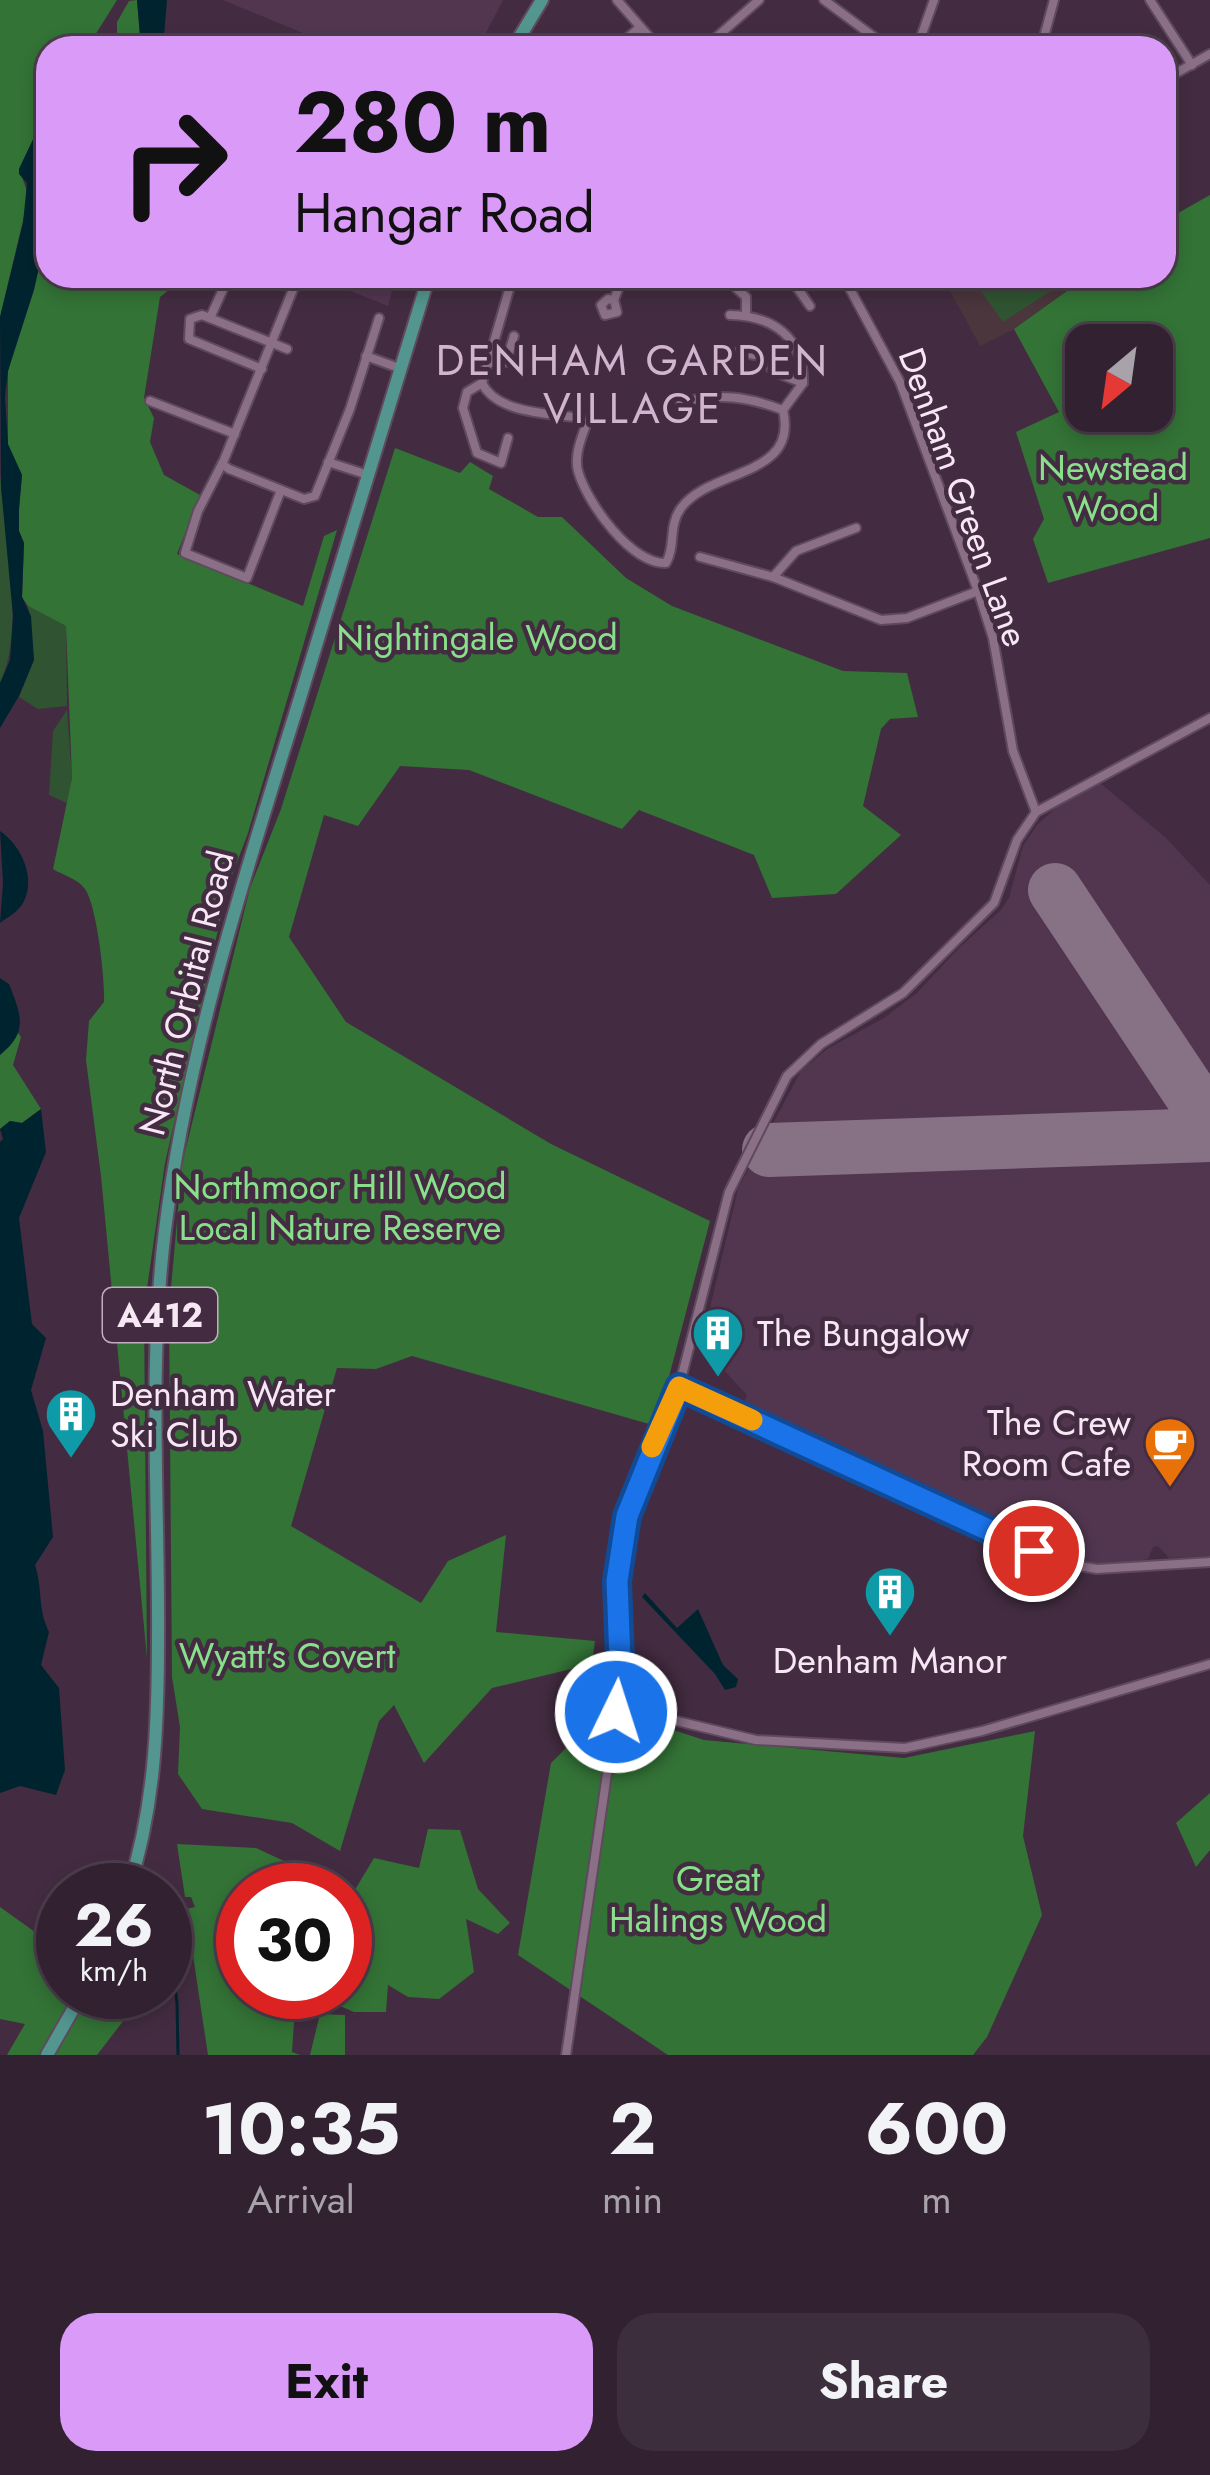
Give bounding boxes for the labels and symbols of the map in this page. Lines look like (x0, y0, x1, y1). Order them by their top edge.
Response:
north arrow (1065, 324, 1173, 432)
district label: DENHAM GARDEN VILLAGE (436, 330, 830, 439)
street label: Denham Green Lane (886, 340, 1042, 654)
park label: Newstead Wood (1038, 441, 1188, 534)
park label: Nightingale Wood (336, 611, 618, 663)
street label: North Orbital Road (125, 845, 247, 1141)
park label: Northmoor Hill Wood Local Nature Reserve (173, 1160, 507, 1253)
road number: A412 (103, 1288, 217, 1342)
building icon: The Bungalow (690, 1305, 746, 1379)
place label: The Bungalow (757, 1307, 970, 1359)
place label: Denham Water Ski Club (110, 1367, 337, 1460)
building icon: Denham Water Ski Club (43, 1386, 99, 1460)
place label: The Crew Room Cafe (962, 1396, 1132, 1489)
cafe icon: The Crew Room Cafe (1142, 1415, 1198, 1489)
pin (983, 1500, 1085, 1602)
building icon: Denham Manor (862, 1564, 918, 1638)
park label: Wyatt's Covert (179, 1629, 396, 1681)
place label: Denham Manor (773, 1634, 1008, 1686)
position arrow (553, 1649, 679, 1775)
park label: Great Halings Wood (609, 1852, 827, 1945)
speed limit sign: 30 (216, 1863, 372, 2019)

